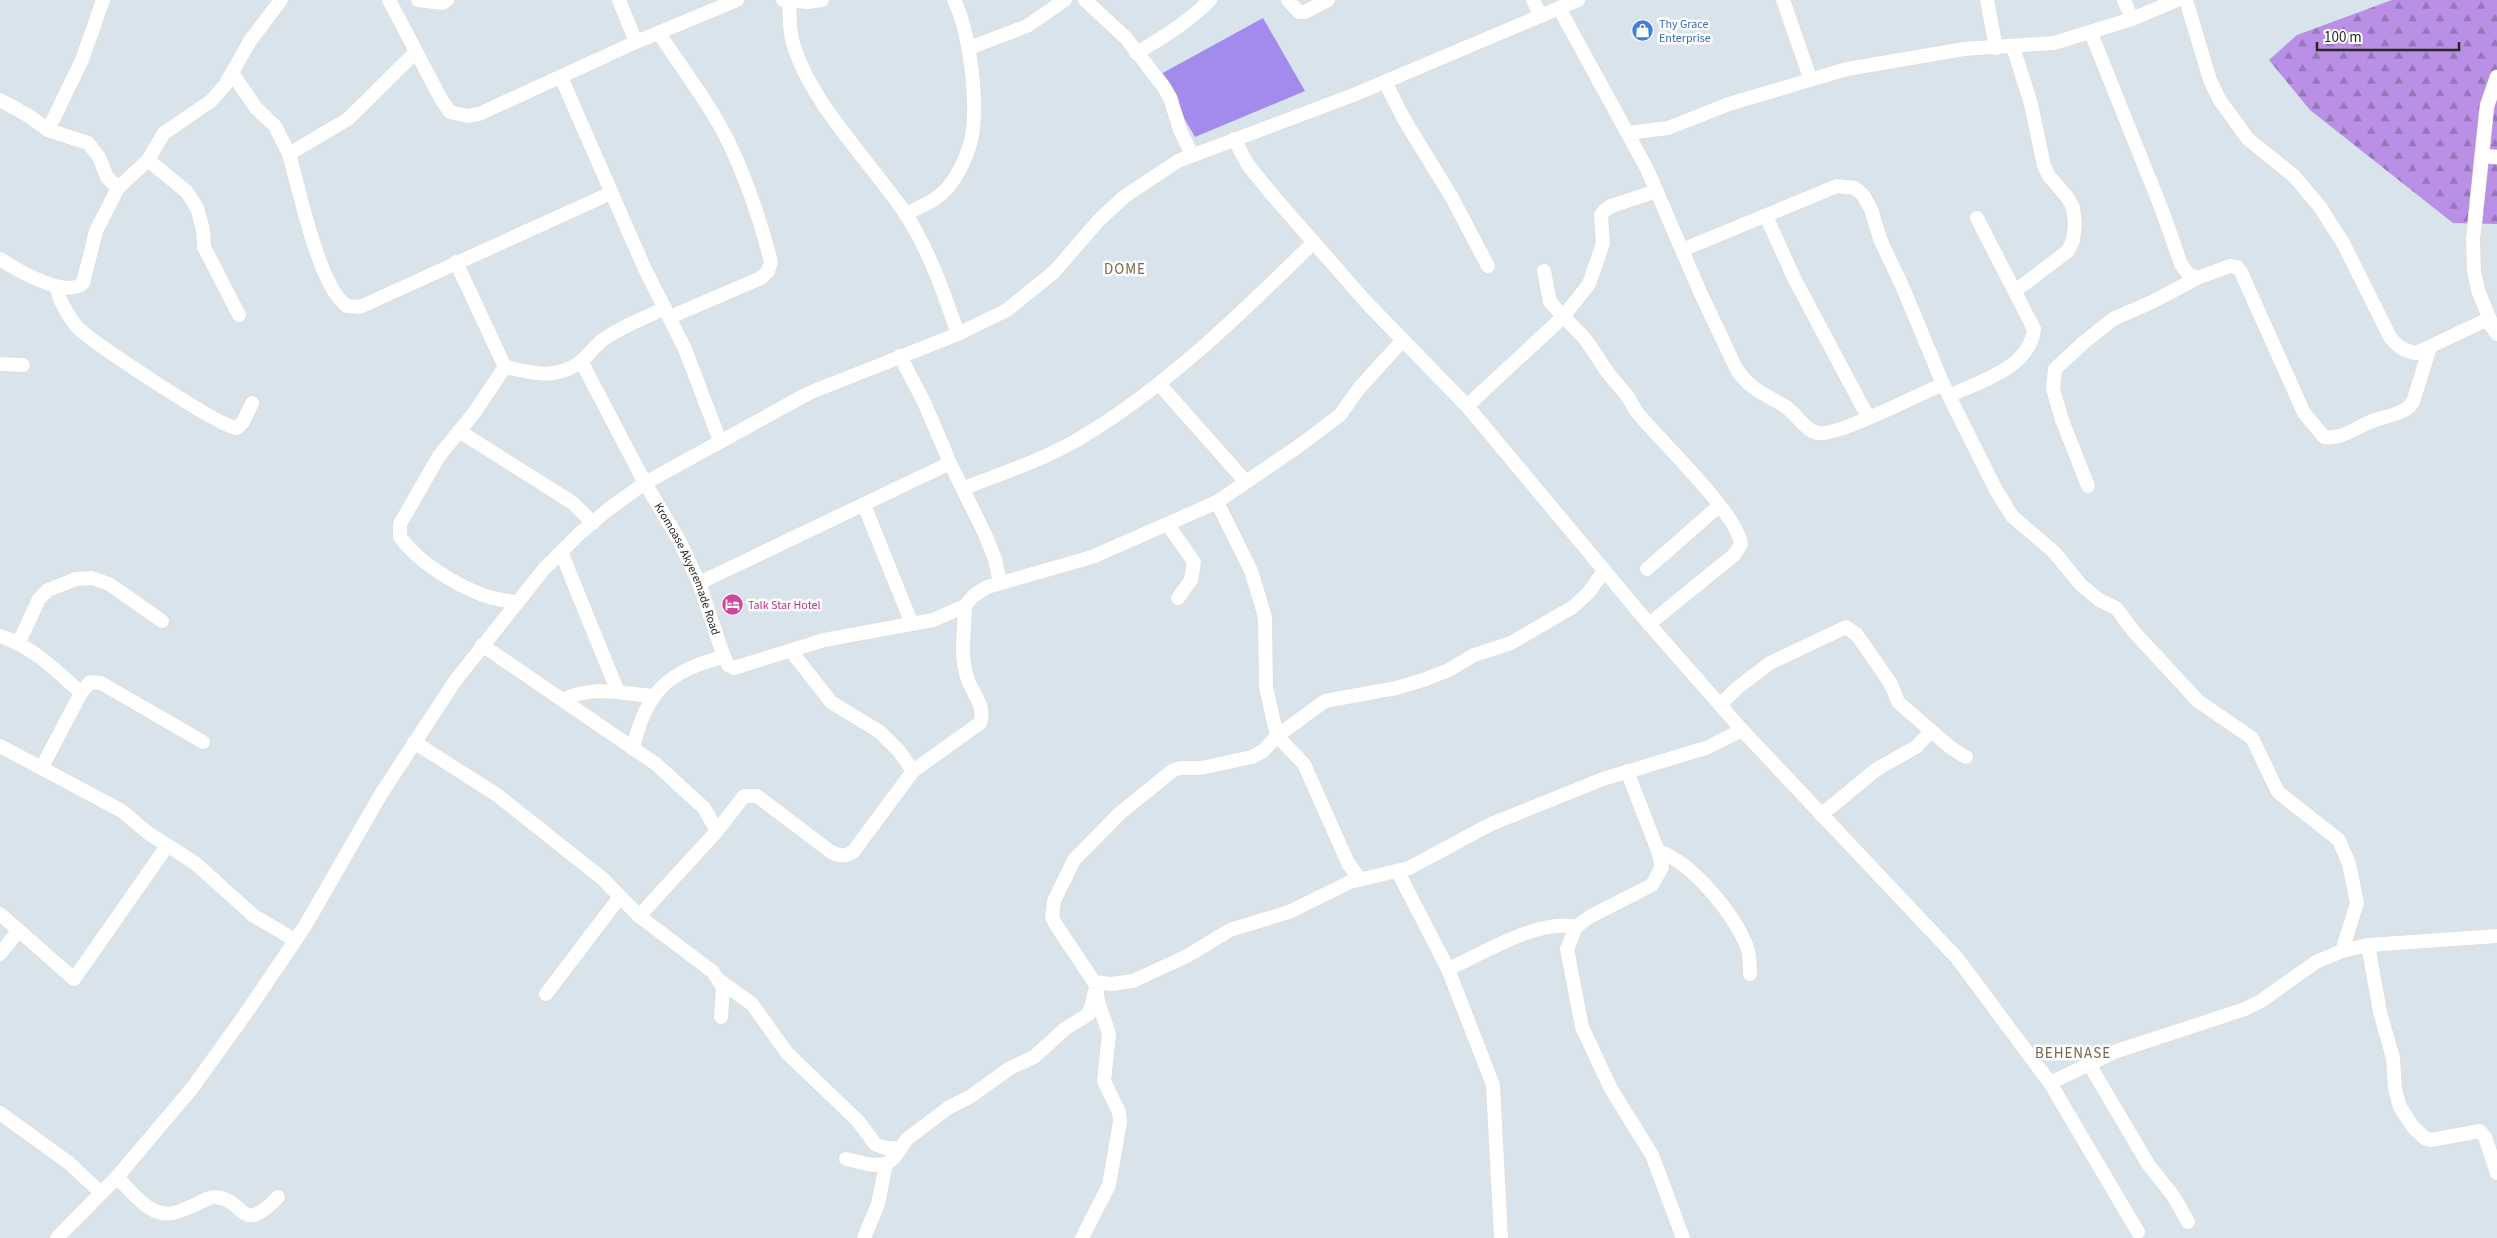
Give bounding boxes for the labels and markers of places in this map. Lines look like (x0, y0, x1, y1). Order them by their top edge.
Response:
place label: Thy Grace Enterprise (1659, 16, 1711, 47)
shop icon: Thy Grace Enterprise (1631, 19, 1655, 43)
hotel icon: Talk Star Hotel (720, 593, 744, 617)
place label: Talk Star Hotel (748, 597, 821, 614)

